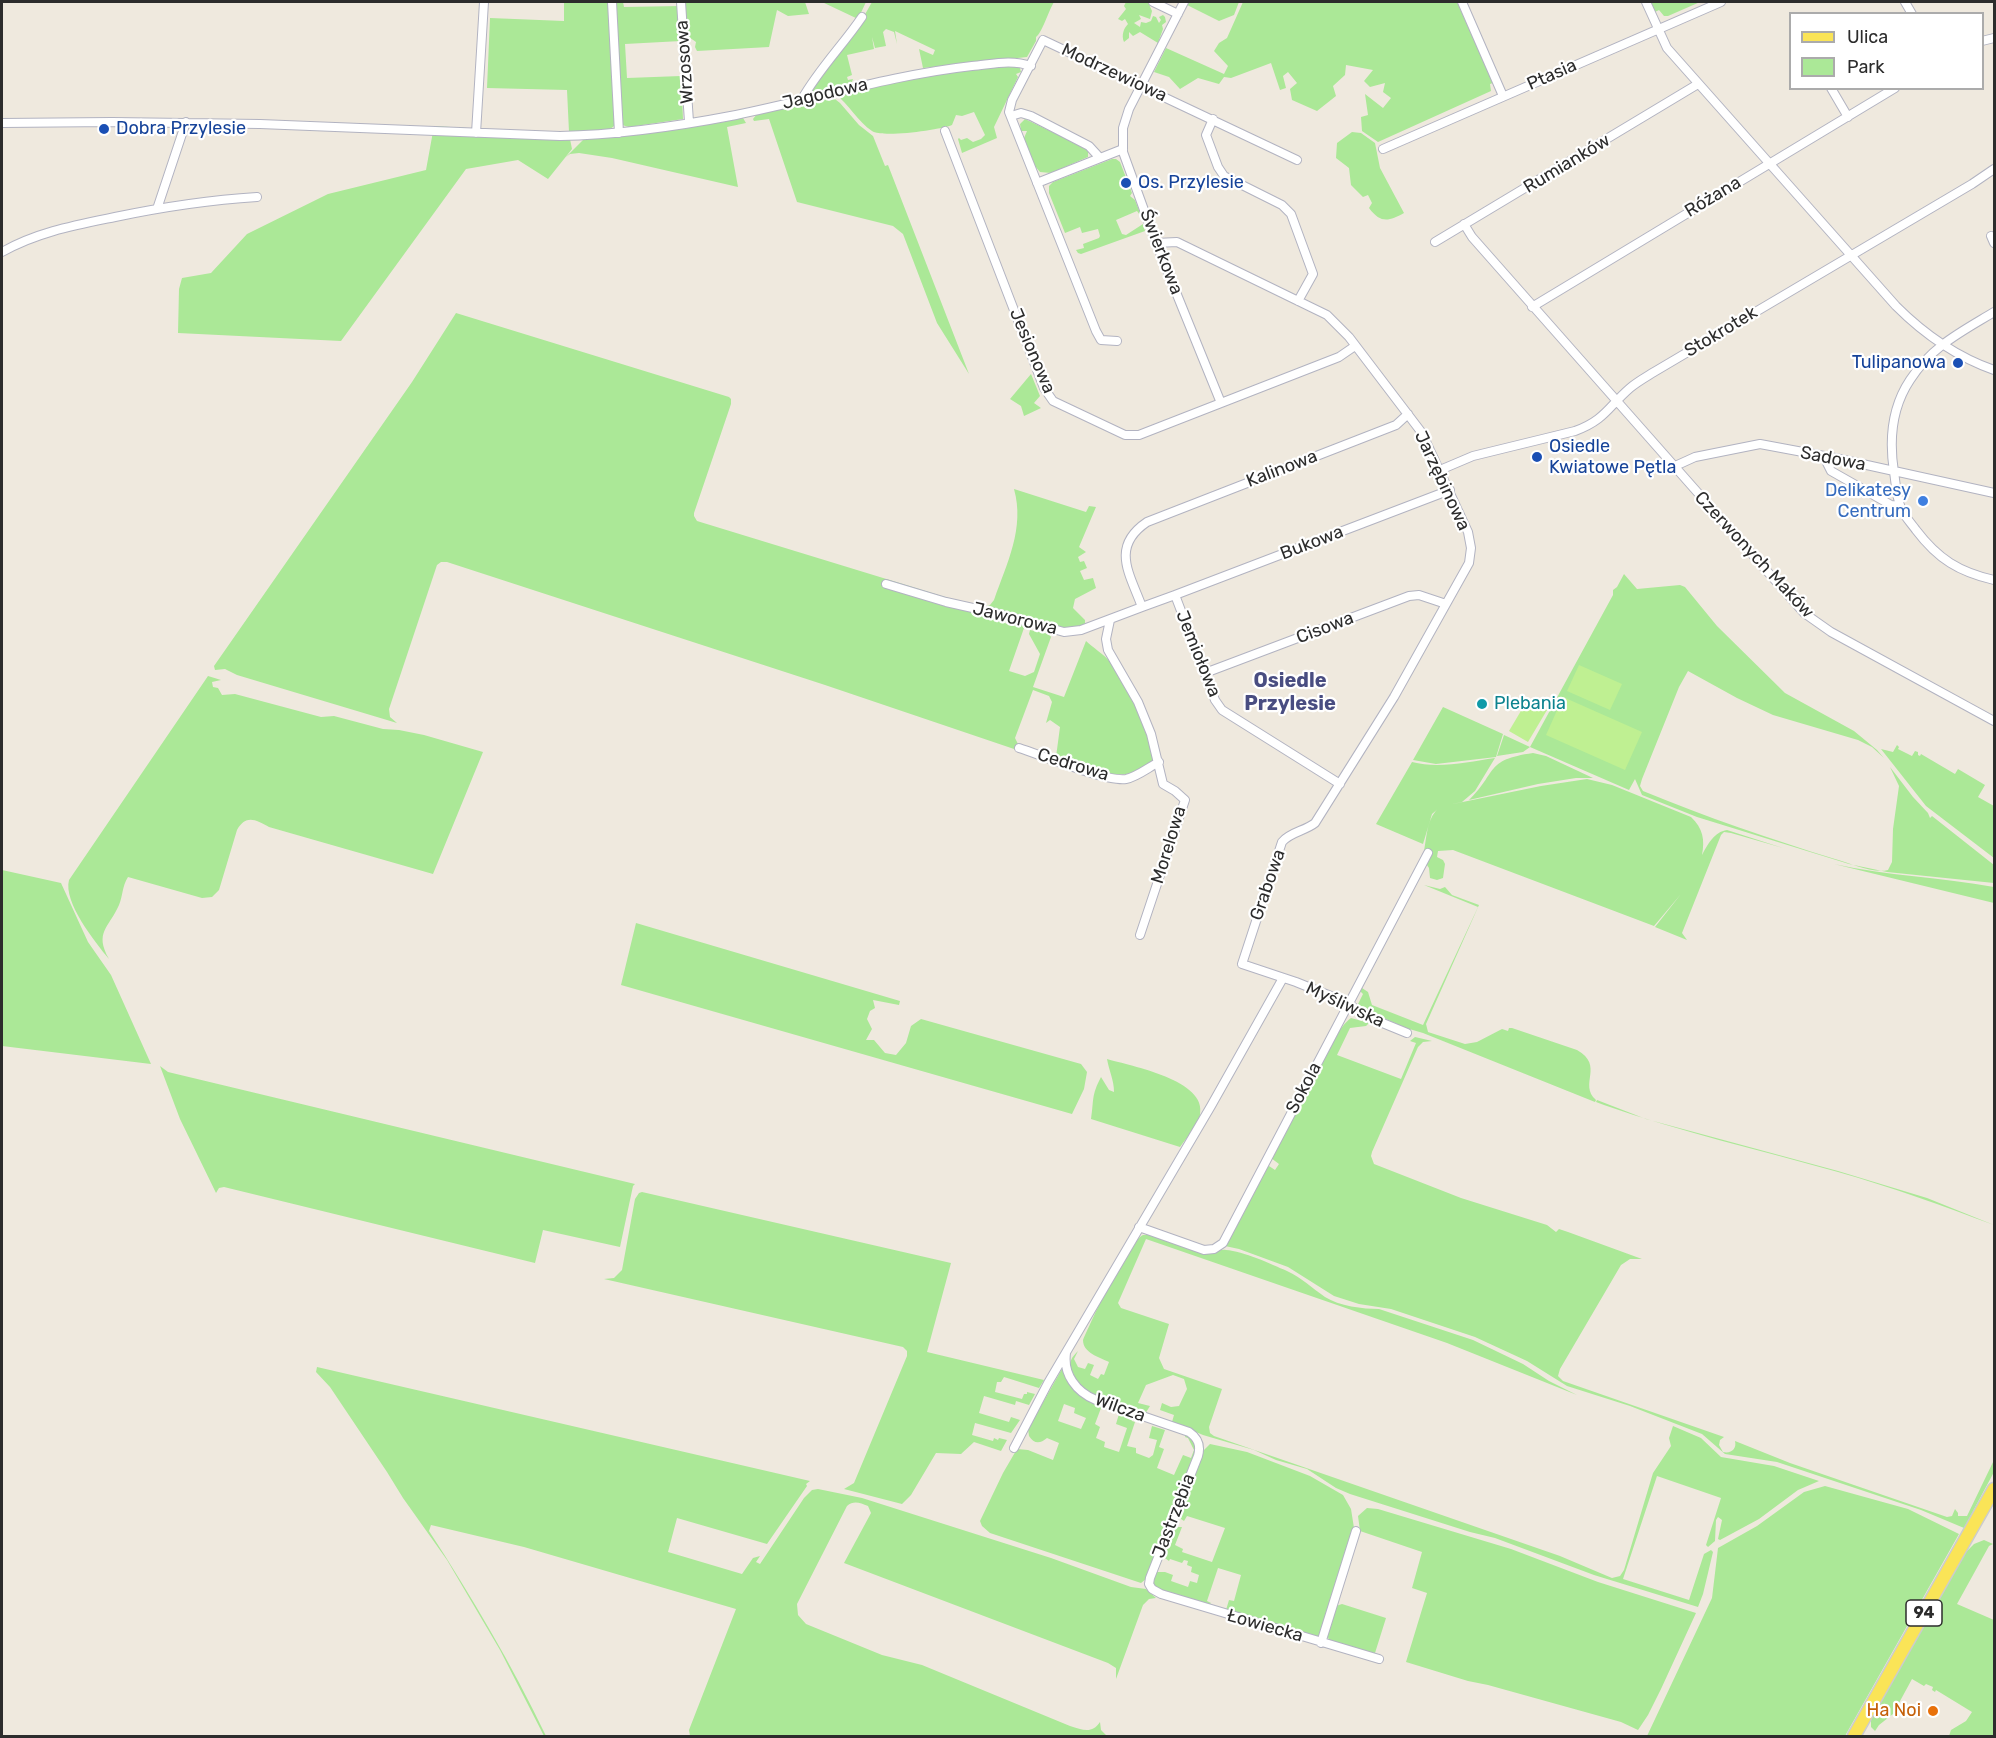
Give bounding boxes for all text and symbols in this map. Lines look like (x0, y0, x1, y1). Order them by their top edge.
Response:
legend (1789, 12, 1984, 90)
street label: Wrzosowa (671, 19, 699, 105)
text: Ulica (1847, 26, 1888, 48)
street label: Modrzewiowa (1058, 39, 1170, 107)
street label: Ptasia (1524, 55, 1580, 95)
text: Park (1847, 56, 1884, 78)
street label: Jagodowa (780, 74, 870, 114)
place label: Dobra Przylesie (116, 118, 246, 140)
marker: Dobra Przylesie (97, 122, 111, 136)
street label: Rumianków (1520, 130, 1614, 198)
place label: Os. Przylesie (1138, 172, 1244, 194)
street label: Różana (1681, 172, 1745, 222)
marker: Os. Przylesie (1119, 176, 1133, 190)
street label: Świerkowa (1135, 206, 1187, 298)
street label: Stokrotek (1681, 302, 1761, 362)
street label: Jesionowa (1004, 305, 1060, 397)
place label: Tulipanowa (1852, 352, 1946, 374)
marker: Tulipanowa (1951, 356, 1965, 370)
street label: Jarzębinowa (1410, 428, 1474, 534)
place label: Osiedle Kwiatowe Pętla (1549, 436, 1676, 478)
street label: Sadowa (1799, 442, 1867, 476)
street label: Kalinowa (1243, 446, 1321, 492)
marker: Osiedle Kwiatowe Pętla (1530, 450, 1544, 464)
place label: Delikatesy Centrum (1825, 480, 1911, 522)
street label: Czerwonych Maków (1690, 487, 1818, 623)
marker: Delikatesy Centrum (1916, 494, 1930, 508)
street label: Bukowa (1277, 521, 1347, 565)
street label: Jaworowa (970, 598, 1060, 640)
street label: Cisowa (1293, 607, 1357, 649)
street label: Jemiołowa (1171, 608, 1225, 700)
district label: Osiedle Przylesie (1244, 669, 1336, 716)
place label: Plebania (1494, 693, 1566, 715)
marker: Plebania (1475, 697, 1489, 711)
street label: Cedrowa (1035, 744, 1111, 786)
street label: Morelowa (1147, 804, 1191, 886)
street label: Grabowa (1246, 847, 1290, 923)
street label: Myśliwska (1302, 977, 1388, 1033)
street label: Sokola (1282, 1059, 1326, 1117)
street label: Wilcza (1092, 1389, 1148, 1427)
street label: Jastrzębia (1148, 1471, 1200, 1561)
road number: 94 (1906, 1600, 1942, 1626)
street label: Łowiecka (1225, 1605, 1305, 1647)
place label: Ha Noi (1867, 1700, 1921, 1722)
marker: Ha Noi (1926, 1704, 1940, 1718)

